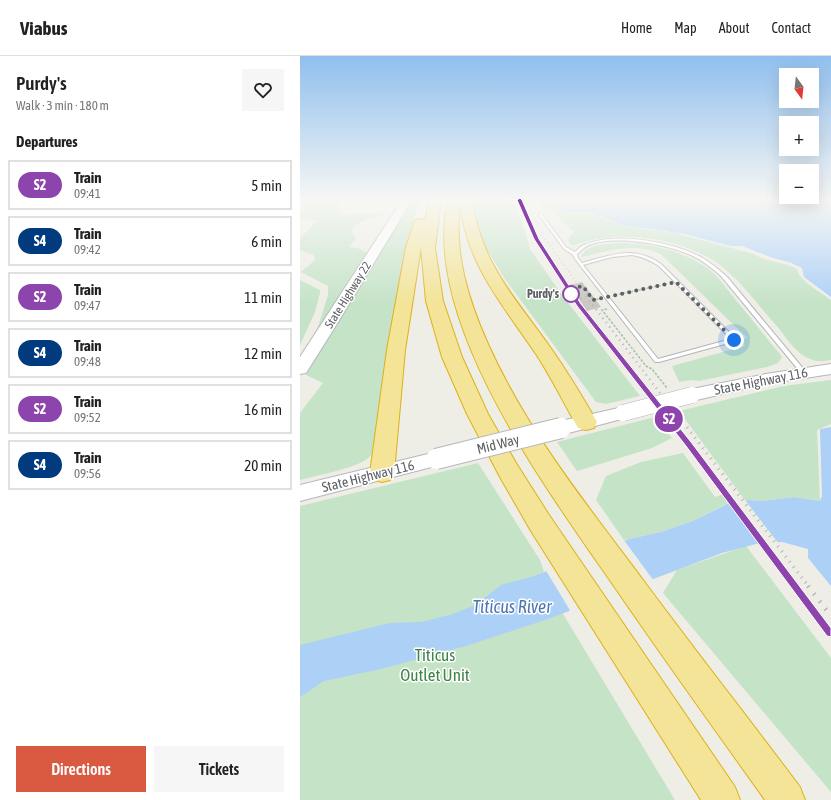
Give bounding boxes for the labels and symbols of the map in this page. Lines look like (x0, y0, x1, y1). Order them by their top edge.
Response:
north arrow (779, 68, 819, 108)
street label: State Highway 22 (322, 259, 374, 331)
marker: Purdy's (562, 285, 580, 303)
place label: Purdy's (527, 287, 560, 301)
your location (724, 330, 744, 350)
street label: State Highway 116 (713, 364, 810, 398)
line badge: S2 (651, 406, 687, 432)
street label: Mid Way (475, 431, 521, 457)
street label: State Highway 116 (320, 457, 416, 495)
water label: Titicus River (472, 596, 552, 617)
park label: Titicus Outlet Unit (400, 645, 470, 685)

